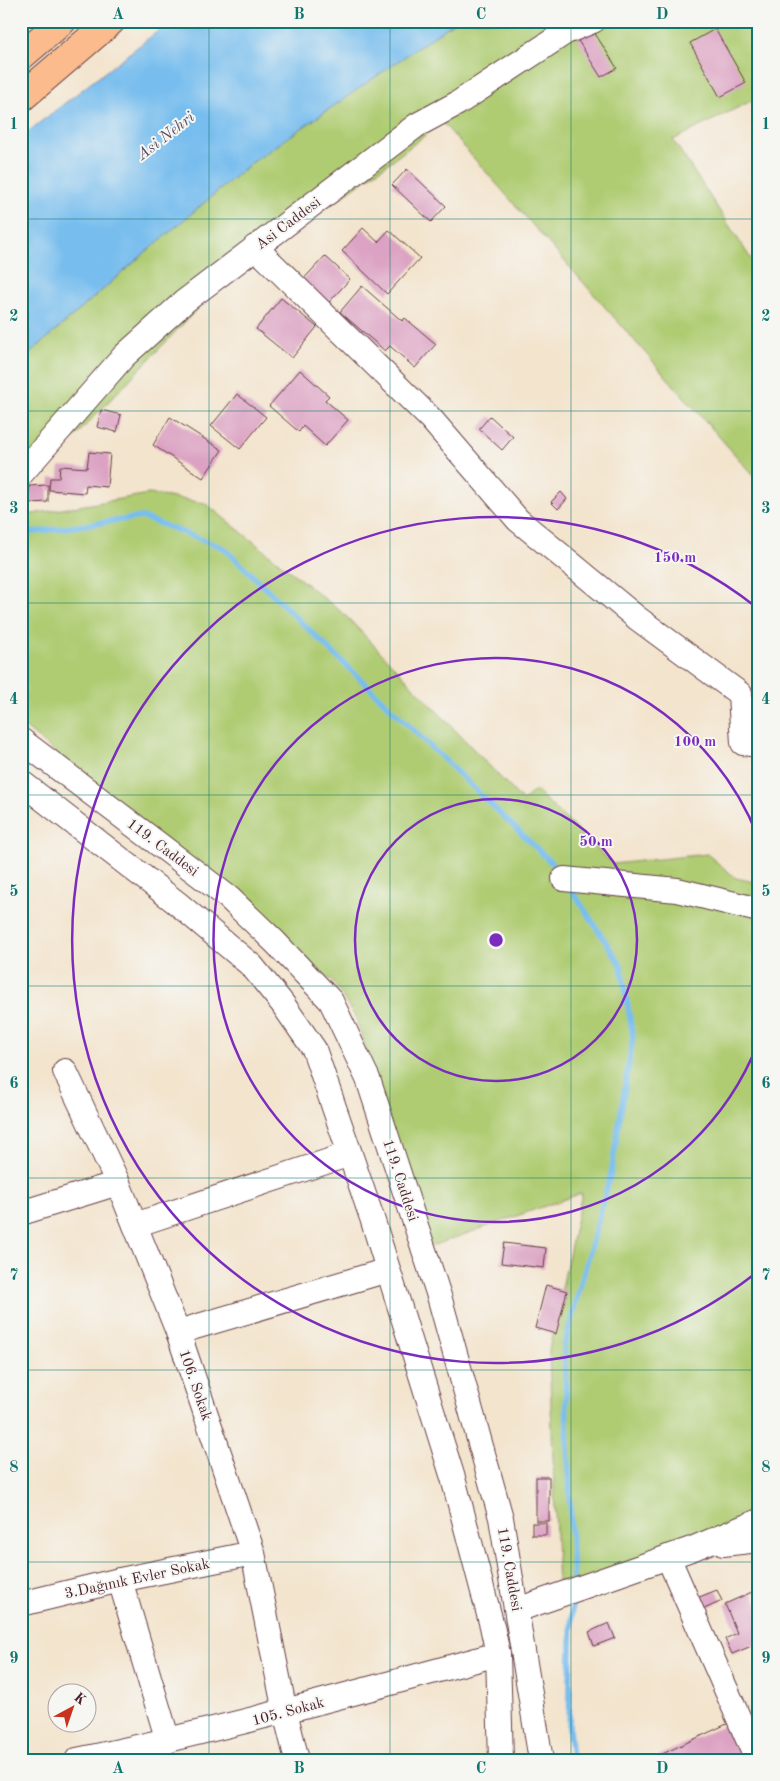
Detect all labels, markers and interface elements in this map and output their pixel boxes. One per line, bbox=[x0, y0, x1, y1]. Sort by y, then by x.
text: A bbox=[112, 7, 124, 23]
text: B bbox=[293, 7, 305, 23]
text: C bbox=[476, 7, 486, 23]
text: D bbox=[656, 7, 668, 23]
water label: Asi Nehri bbox=[134, 109, 198, 164]
text: 1 bbox=[9, 117, 19, 133]
text: 1 bbox=[761, 117, 771, 133]
street label: Asi Caddesi bbox=[254, 195, 324, 253]
text: 2 bbox=[9, 309, 19, 325]
text: 2 bbox=[761, 309, 771, 325]
text: 3 bbox=[9, 501, 19, 517]
text: 3 bbox=[761, 501, 771, 517]
text: 150 m bbox=[654, 551, 696, 566]
text: 4 bbox=[9, 692, 19, 708]
text: 4 bbox=[761, 692, 771, 708]
text: 100 m bbox=[674, 735, 716, 750]
street label: 119. Caddesi bbox=[124, 817, 201, 880]
text: 50 m bbox=[579, 835, 613, 850]
text: 5 bbox=[9, 884, 19, 900]
text: 5 bbox=[761, 884, 771, 900]
centre of rings bbox=[487, 931, 505, 949]
text: 6 bbox=[9, 1076, 19, 1092]
text: 6 bbox=[761, 1076, 771, 1092]
street label: 119. Caddesi bbox=[379, 1138, 420, 1223]
text: 7 bbox=[9, 1268, 19, 1284]
text: 7 bbox=[761, 1268, 771, 1284]
street label: 106. Sokak bbox=[175, 1348, 214, 1423]
text: 8 bbox=[9, 1460, 19, 1476]
text: 8 bbox=[761, 1460, 771, 1476]
street label: 119. Caddesi bbox=[494, 1526, 523, 1612]
street label: 3.Dağınık Evler Sokak bbox=[64, 1557, 211, 1602]
text: 9 bbox=[9, 1651, 19, 1667]
text: 9 bbox=[761, 1651, 771, 1667]
north arrow bbox=[48, 1684, 98, 1734]
text: K bbox=[71, 1690, 89, 1708]
street label: 105. Sokak bbox=[251, 1696, 326, 1729]
text: A bbox=[112, 1761, 124, 1777]
text: B bbox=[293, 1761, 305, 1777]
text: C bbox=[476, 1761, 486, 1777]
text: D bbox=[656, 1761, 668, 1777]

